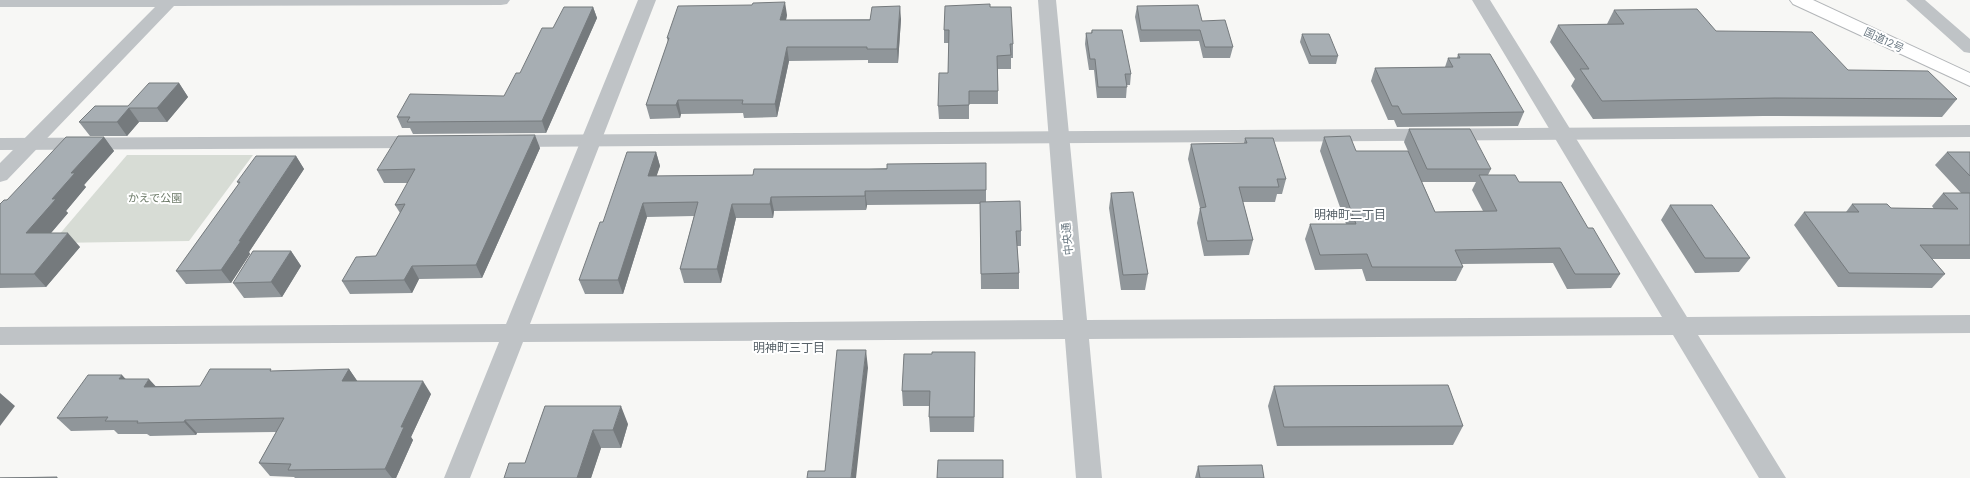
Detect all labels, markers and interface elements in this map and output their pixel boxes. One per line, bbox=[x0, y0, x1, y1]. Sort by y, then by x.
street label: 国道12号 bbox=[1862, 25, 1906, 55]
park label: かえで公園 bbox=[128, 191, 182, 205]
district label: 明神町二丁目 bbox=[1314, 207, 1386, 223]
street label: 中央通 bbox=[1059, 222, 1075, 256]
district label: 明神町三丁目 bbox=[753, 340, 825, 356]

